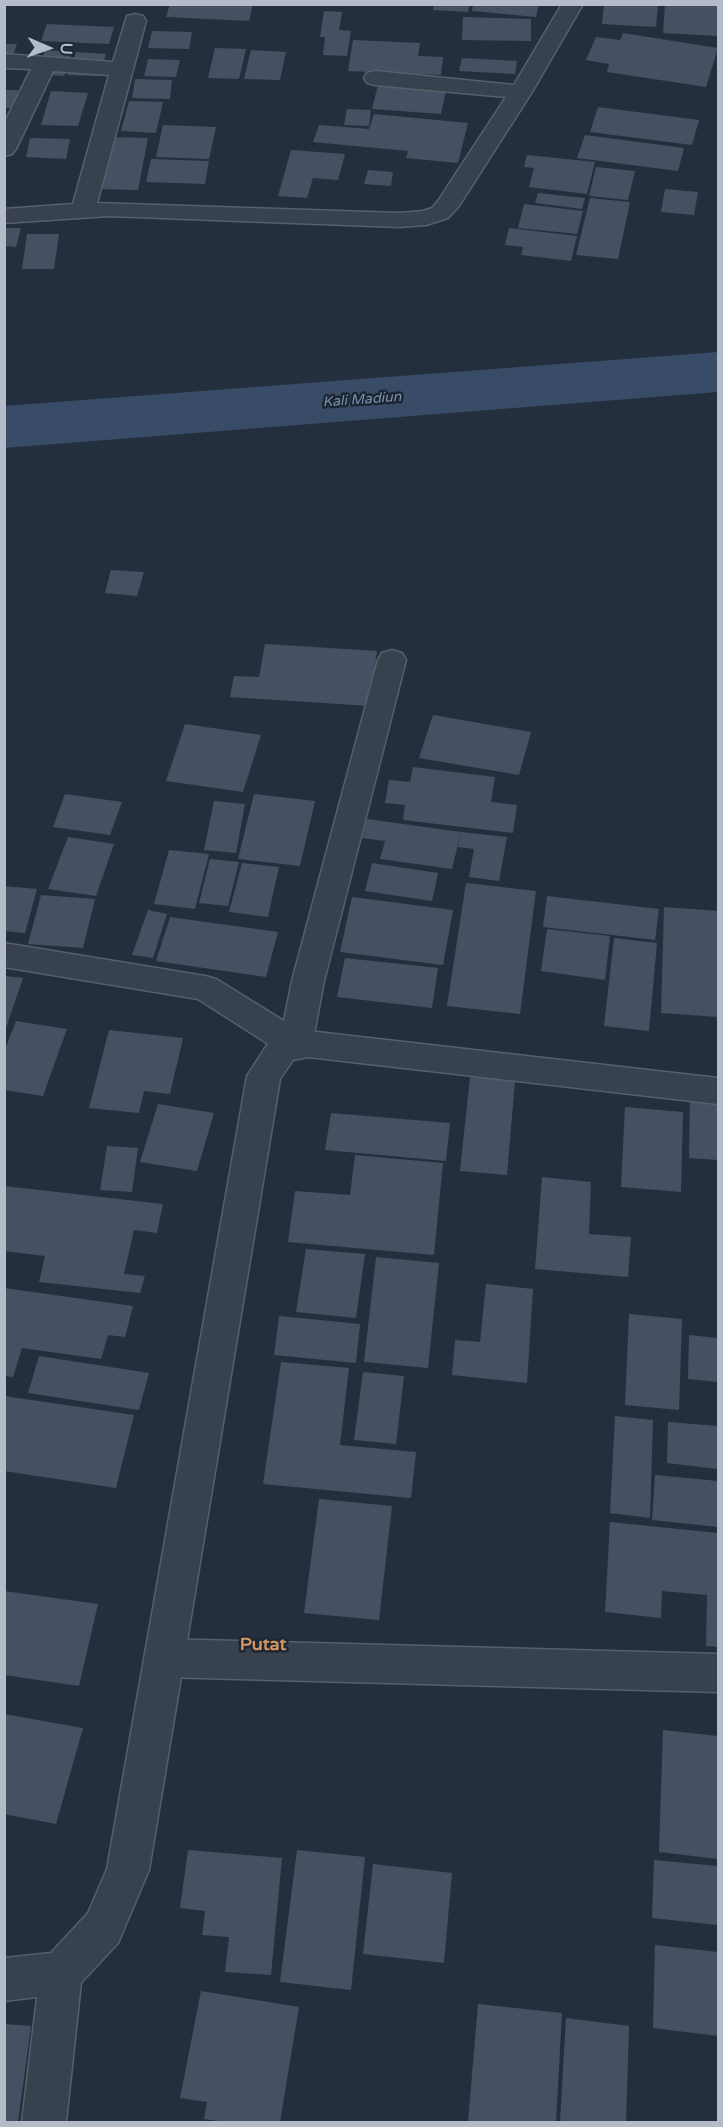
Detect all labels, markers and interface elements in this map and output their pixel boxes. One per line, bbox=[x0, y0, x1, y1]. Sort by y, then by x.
north arrow bbox=[18, 18, 78, 78]
text: U bbox=[56, 42, 76, 55]
water label: Kali Madiun bbox=[322, 389, 402, 411]
district label: Putat bbox=[240, 1634, 286, 1656]

